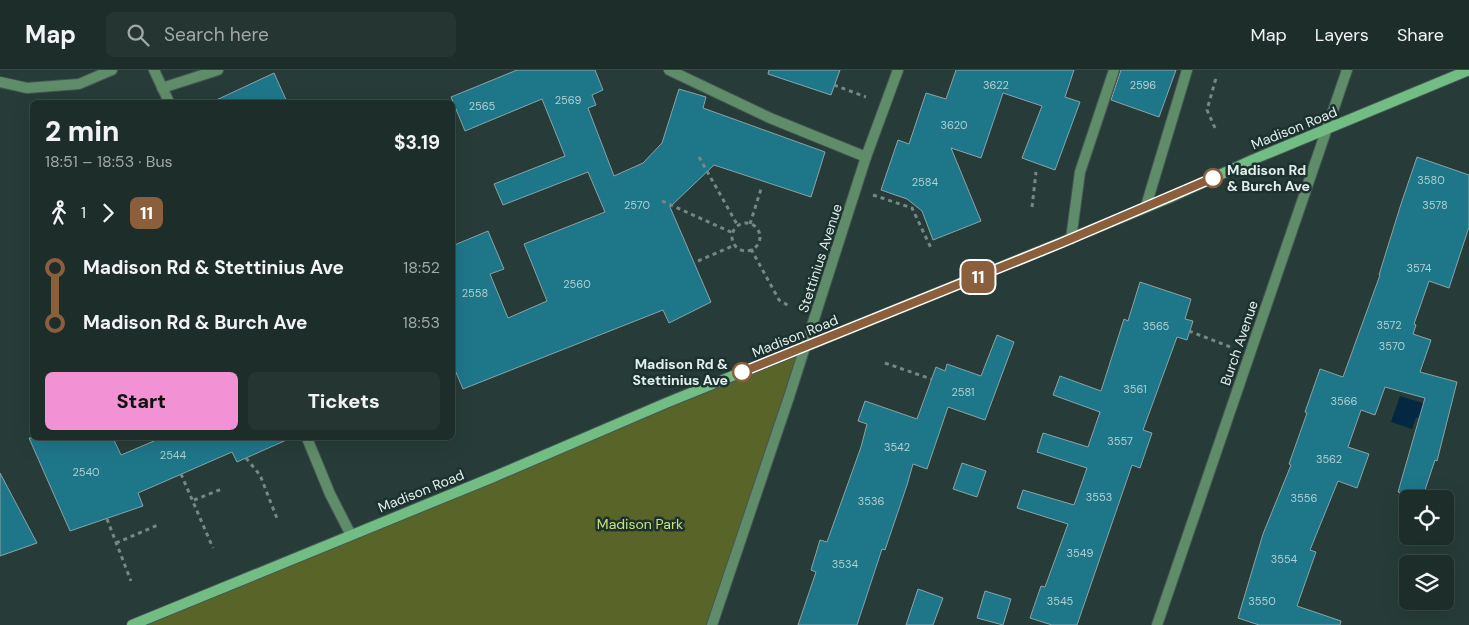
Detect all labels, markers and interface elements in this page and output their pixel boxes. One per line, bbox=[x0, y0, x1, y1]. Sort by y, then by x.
search box bbox=[106, 12, 456, 57]
text: Map bbox=[25, 19, 76, 50]
icon: search bbox=[124, 21, 152, 49]
text: Search here bbox=[164, 22, 269, 47]
text: Map bbox=[1251, 23, 1287, 47]
text: Layers bbox=[1315, 23, 1369, 47]
text: Share bbox=[1397, 23, 1444, 47]
house number: 3622 bbox=[983, 78, 1009, 92]
house number: 2596 bbox=[1130, 78, 1156, 92]
house number: 2569 bbox=[555, 93, 581, 107]
house number: 2565 bbox=[469, 99, 496, 113]
street label: Madison Road bbox=[1248, 103, 1340, 153]
text: 2 min bbox=[45, 113, 119, 150]
house number: 3620 bbox=[941, 118, 967, 132]
text: $3.19 bbox=[394, 130, 440, 155]
text: 18:51 – 18:53 · Bus bbox=[45, 151, 173, 172]
place label: Madison Rd & Burch Ave bbox=[1227, 161, 1310, 195]
marker: Madison Rd & Burch Ave bbox=[1203, 168, 1223, 188]
house number: 3580 bbox=[1417, 173, 1445, 187]
house number: 2584 bbox=[912, 175, 939, 189]
house number: 2570 bbox=[624, 198, 650, 212]
house number: 3578 bbox=[1422, 198, 1448, 212]
icon: walk bbox=[45, 199, 73, 227]
icon: forward bbox=[94, 199, 122, 227]
text: 11 bbox=[140, 201, 153, 225]
street label: Stettinius Avenue bbox=[794, 201, 846, 315]
text: 1 bbox=[81, 202, 86, 223]
text: Madison Rd & Stettinius Ave bbox=[83, 255, 344, 280]
text: 18:52 bbox=[403, 257, 440, 278]
line badge: 11 bbox=[956, 261, 1000, 293]
house number: 3574 bbox=[1407, 261, 1432, 275]
text: 11 bbox=[971, 265, 985, 289]
house number: 2560 bbox=[563, 277, 591, 291]
house number: 2558 bbox=[462, 286, 488, 300]
street label: Burch Avenue bbox=[1216, 298, 1262, 388]
text: Madison Rd & Burch Ave bbox=[83, 310, 307, 335]
street label: Madison Road bbox=[749, 311, 841, 361]
text: 18:53 bbox=[403, 312, 440, 333]
house number: 3572 bbox=[1377, 318, 1401, 332]
house number: 3565 bbox=[1143, 319, 1170, 333]
house number: 3570 bbox=[1379, 339, 1405, 353]
place label: Madison Rd & Stettinius Ave bbox=[632, 355, 728, 389]
marker: Madison Rd & Stettinius Ave bbox=[732, 362, 752, 382]
button: Start bbox=[45, 372, 238, 430]
button: Tickets bbox=[248, 372, 440, 430]
house number: 3561 bbox=[1123, 382, 1147, 396]
house number: 2581 bbox=[952, 385, 974, 399]
house number: 3566 bbox=[1330, 394, 1358, 408]
house number: 3557 bbox=[1107, 434, 1133, 448]
house number: 3542 bbox=[884, 440, 910, 454]
house number: 2544 bbox=[160, 448, 187, 462]
house number: 3562 bbox=[1316, 452, 1342, 466]
house number: 2540 bbox=[72, 465, 100, 479]
street label: Madison Road bbox=[375, 466, 467, 516]
house number: 3553 bbox=[1086, 490, 1112, 504]
map controls bbox=[1399, 490, 1454, 610]
button: locate bbox=[1399, 490, 1454, 545]
house number: 3556 bbox=[1291, 491, 1317, 505]
house number: 3536 bbox=[858, 494, 884, 508]
park label: Madison Park bbox=[597, 515, 683, 533]
house number: 3549 bbox=[1067, 546, 1093, 560]
house number: 3554 bbox=[1271, 552, 1298, 566]
button: layers bbox=[1399, 555, 1454, 610]
house number: 3534 bbox=[832, 557, 859, 571]
house number: 3545 bbox=[1047, 594, 1074, 608]
house number: 3550 bbox=[1248, 594, 1276, 608]

